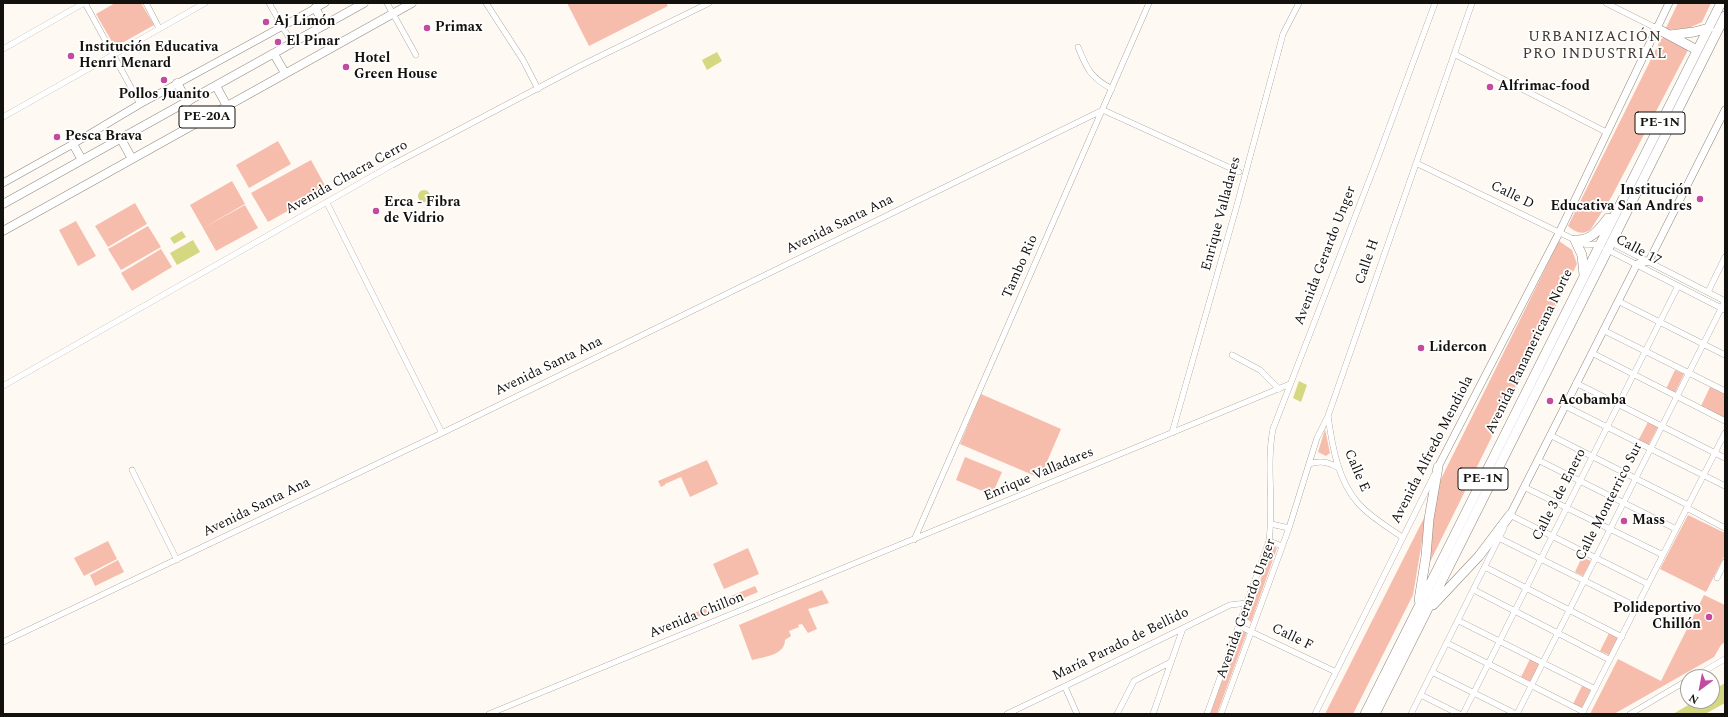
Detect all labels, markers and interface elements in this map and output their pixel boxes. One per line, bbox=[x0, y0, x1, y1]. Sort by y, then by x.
place label: Aj Limón bbox=[274, 14, 335, 30]
marker: Aj Limón bbox=[261, 17, 271, 27]
place label: Primax bbox=[435, 20, 483, 36]
marker: Primax bbox=[422, 23, 432, 33]
district label: URBANIZACIÓN PRO INDUSTRIAL bbox=[1522, 29, 1668, 64]
place label: El Pinar bbox=[286, 34, 340, 50]
marker: El Pinar bbox=[273, 37, 283, 47]
place label: Institución Educativa Henri Menard bbox=[79, 40, 218, 72]
marker: Institución Educativa Henri Menard bbox=[66, 51, 76, 61]
place label: Hotel Green House bbox=[354, 51, 437, 84]
marker: Hotel Green House bbox=[341, 62, 351, 72]
marker: Pollos Juanito bbox=[159, 75, 169, 85]
place label: Alfrimac-food bbox=[1498, 79, 1590, 95]
marker: Alfrimac-food bbox=[1485, 82, 1495, 92]
place label: Pollos Juanito bbox=[118, 87, 210, 103]
road number: PE-20A bbox=[179, 106, 235, 128]
road number: PE-1N bbox=[1635, 112, 1685, 134]
place label: Pesca Brava bbox=[65, 129, 142, 145]
marker: Pesca Brava bbox=[52, 132, 62, 142]
street label: Avenida Chacra Cerro bbox=[283, 137, 411, 219]
street label: Enrique Valladares bbox=[1199, 155, 1245, 273]
street label: Calle D bbox=[1488, 178, 1536, 214]
place label: Institución Educativa San Andres bbox=[1550, 183, 1692, 216]
street label: Avenida Gerardo Unger bbox=[1292, 184, 1360, 328]
street label: Avenida Santa Ana bbox=[784, 192, 896, 258]
marker: Institución Educativa San Andres bbox=[1695, 194, 1705, 204]
place label: Erca - Fibra de Vidrio bbox=[384, 195, 460, 228]
marker: Erca - Fibra de Vidrio bbox=[371, 206, 381, 216]
street label: Calle 17 bbox=[1612, 232, 1664, 270]
street label: Tambo Rio bbox=[1000, 233, 1042, 301]
street label: Calle H bbox=[1352, 237, 1384, 287]
street label: Avenida Panamericana Norte bbox=[1483, 267, 1577, 437]
street label: Avenida Santa Ana bbox=[493, 334, 605, 400]
place label: Lidercon bbox=[1429, 340, 1487, 356]
marker: Lidercon bbox=[1416, 343, 1426, 353]
street label: Avenida Alfredo Mendiola bbox=[1388, 373, 1478, 527]
place label: Acobamba bbox=[1558, 393, 1626, 409]
marker: Acobamba bbox=[1545, 396, 1555, 406]
street label: Calle Monterrico Sur bbox=[1573, 440, 1647, 564]
street label: Enrique Valladares bbox=[982, 444, 1096, 506]
street label: Calle 3 de Enero bbox=[1530, 446, 1590, 544]
street label: Calle E bbox=[1340, 447, 1372, 495]
road number: PE-1N bbox=[1458, 468, 1508, 490]
street label: Avenida Santa Ana bbox=[201, 475, 313, 541]
place label: Mass bbox=[1632, 513, 1665, 529]
marker: Mass bbox=[1619, 516, 1629, 526]
street label: Avenida Gerardo Unger bbox=[1214, 537, 1280, 681]
street label: Avenida Chillon bbox=[647, 589, 747, 643]
place label: Polideportivo Chillón bbox=[1613, 601, 1701, 634]
street label: María Parado de Bellido bbox=[1050, 605, 1192, 685]
marker: Polideportivo Chillón bbox=[1704, 612, 1714, 622]
street label: Calle F bbox=[1269, 621, 1315, 655]
north arrow bbox=[1680, 669, 1720, 709]
text: N bbox=[1686, 689, 1702, 708]

